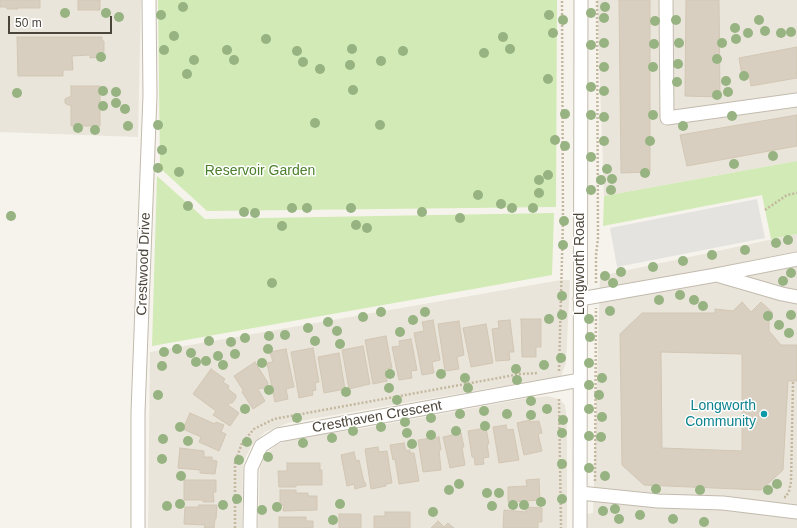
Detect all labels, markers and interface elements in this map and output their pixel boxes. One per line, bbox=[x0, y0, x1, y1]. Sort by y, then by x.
scale bar bbox=[10, 8, 114, 34]
text: 50 m bbox=[15, 16, 42, 30]
park label: Reservoir Garden bbox=[205, 163, 315, 179]
street label: Crestwood Drive bbox=[134, 212, 154, 316]
street label: Longworth Road bbox=[572, 213, 588, 315]
street label: Cresthaven Crescent bbox=[311, 397, 443, 437]
place label: Longworth Community bbox=[685, 398, 756, 430]
marker: Longworth Community bbox=[759, 409, 769, 419]

